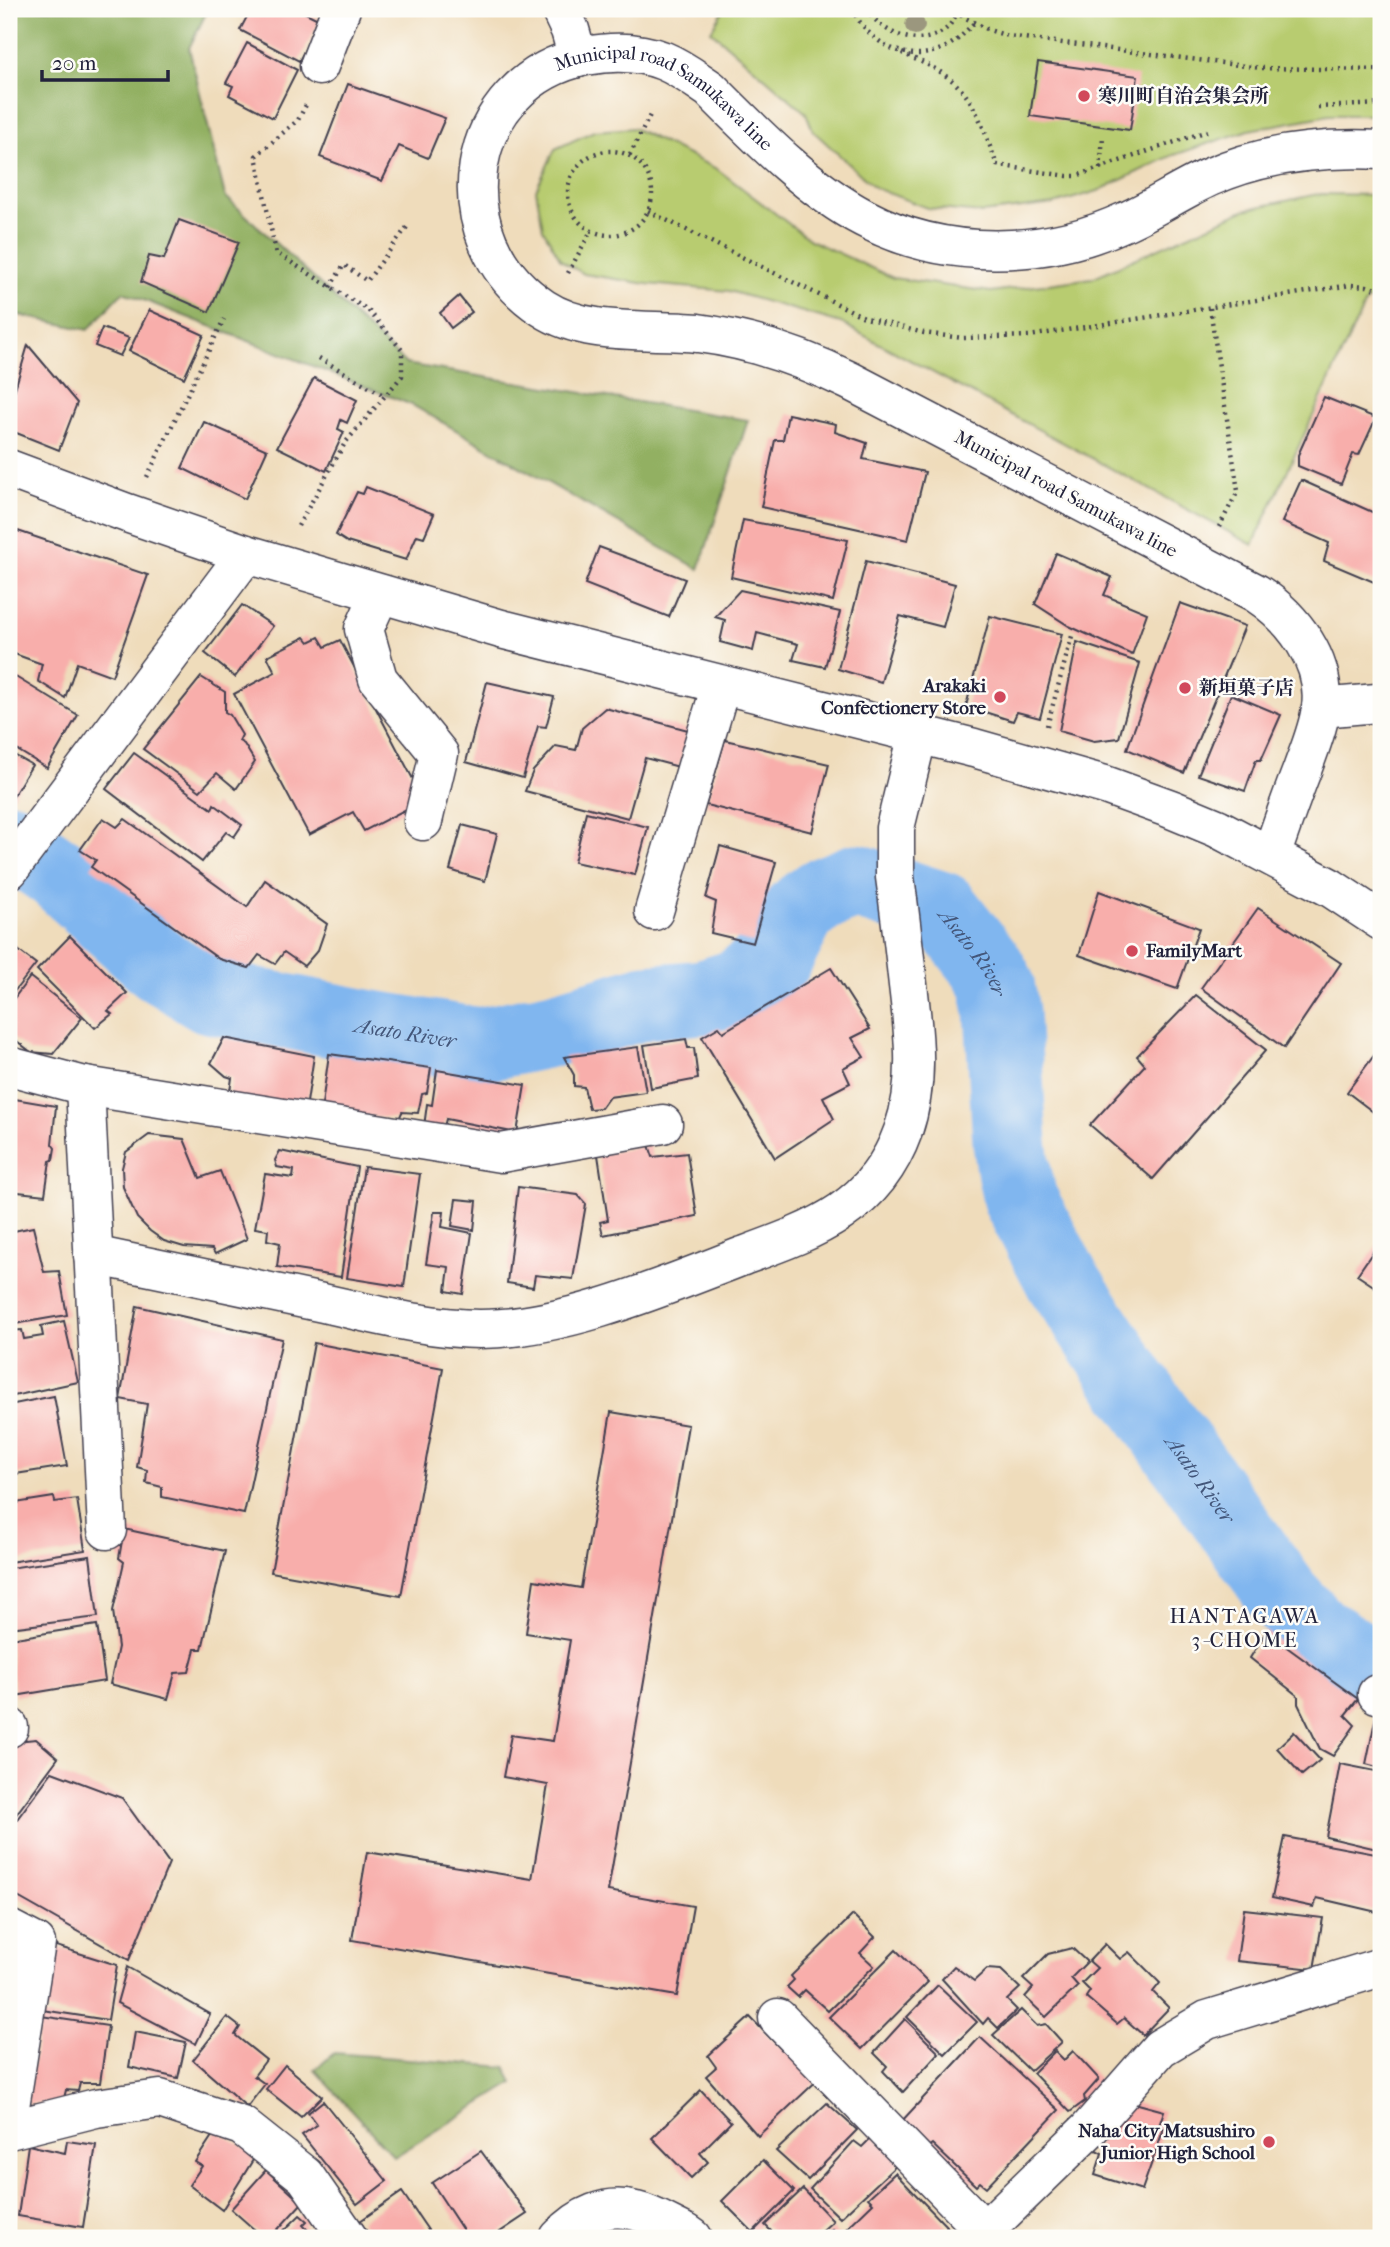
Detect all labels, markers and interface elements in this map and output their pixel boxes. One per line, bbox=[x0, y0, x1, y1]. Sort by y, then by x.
scale bar bbox=[42, 38, 168, 82]
street label: Municipal road Samukawa line bbox=[551, 42, 777, 155]
text: 20 m bbox=[52, 51, 97, 75]
place label: 寒川町自治会集会所 bbox=[1098, 85, 1269, 107]
marker: 寒川町自治会集会所 bbox=[1076, 88, 1092, 104]
street label: Municipal road Samukawa line bbox=[951, 426, 1181, 562]
place label: Arakaki Confectionery Store bbox=[821, 675, 987, 719]
place label: 新垣菓子店 bbox=[1199, 677, 1294, 699]
marker: 新垣菓子店 bbox=[1177, 680, 1193, 696]
marker: Arakaki Confectionery Store bbox=[992, 689, 1008, 705]
water label: Asato River bbox=[932, 901, 1011, 999]
place label: FamilyMart bbox=[1145, 940, 1242, 962]
marker: FamilyMart bbox=[1124, 943, 1140, 959]
water label: Asato River bbox=[350, 1012, 459, 1053]
water label: Asato River bbox=[1159, 1428, 1241, 1529]
district label: HANTAGAWA 3-CHOME bbox=[1170, 1604, 1320, 1652]
place label: Naha City Matsushiro Junior High School bbox=[1078, 2120, 1256, 2164]
marker: Naha City Matsushiro Junior High School bbox=[1261, 2134, 1277, 2150]

